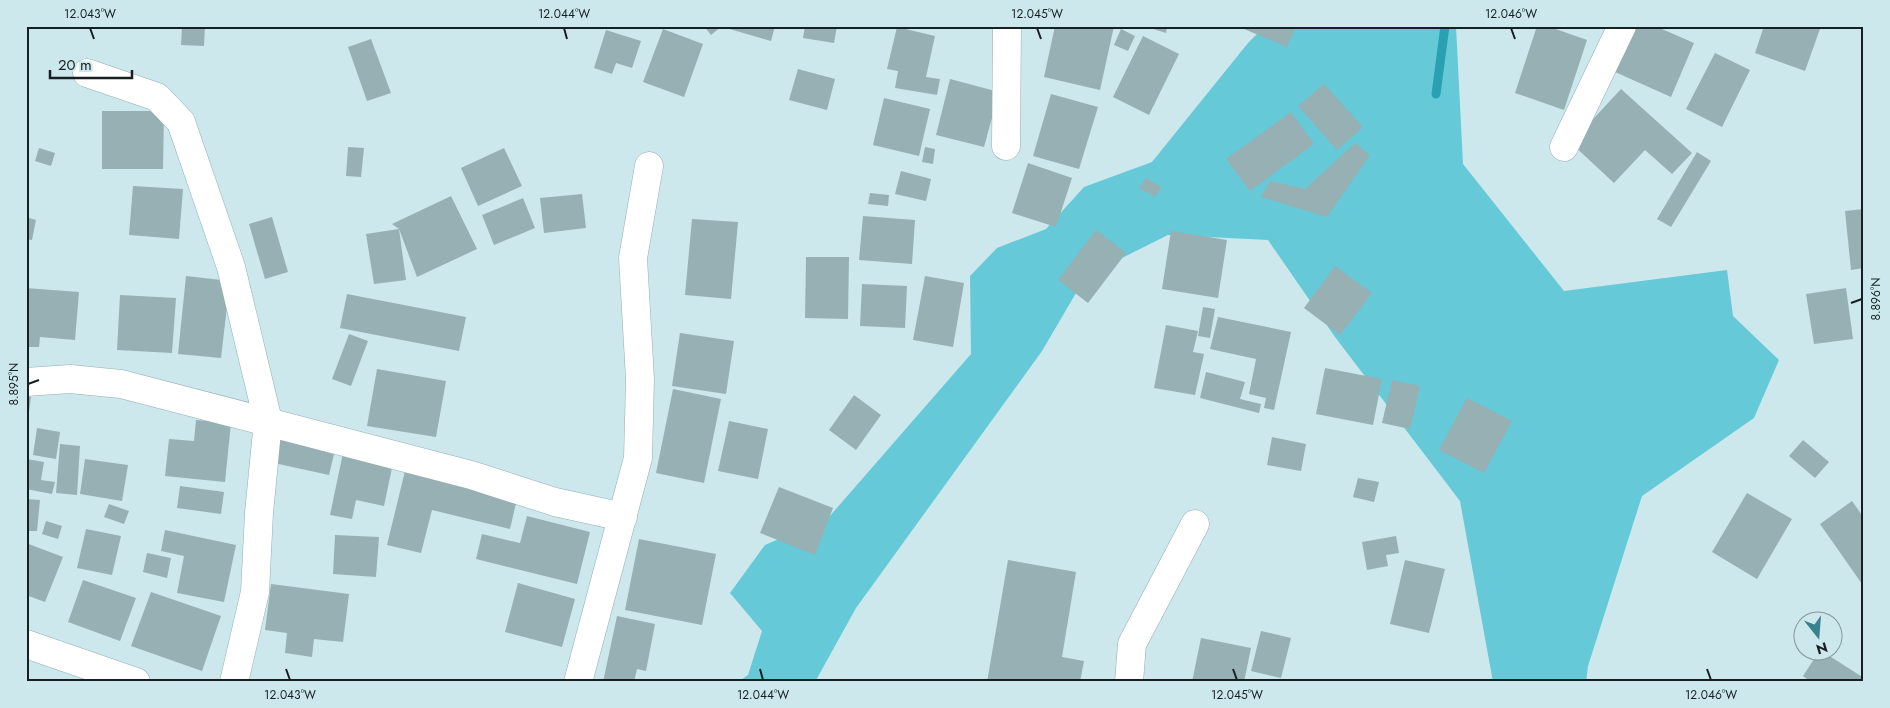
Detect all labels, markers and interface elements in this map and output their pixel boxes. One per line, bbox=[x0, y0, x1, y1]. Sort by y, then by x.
text: 12.043°W bbox=[64, 5, 116, 23]
text: 12.044°W bbox=[538, 5, 590, 23]
text: 12.045°W bbox=[1011, 5, 1063, 23]
text: 12.046°W bbox=[1485, 5, 1537, 23]
scale bar bbox=[50, 48, 132, 80]
text: 20 m bbox=[58, 54, 92, 76]
text: 8.896°N bbox=[1867, 278, 1885, 320]
text: 8.895°N bbox=[5, 363, 23, 405]
north arrow bbox=[1792, 610, 1842, 660]
text: N bbox=[1814, 637, 1830, 660]
text: 12.043°W bbox=[264, 686, 316, 704]
text: 12.044°W bbox=[737, 686, 789, 704]
text: 12.045°W bbox=[1211, 686, 1263, 704]
text: 12.046°W bbox=[1685, 686, 1737, 704]

